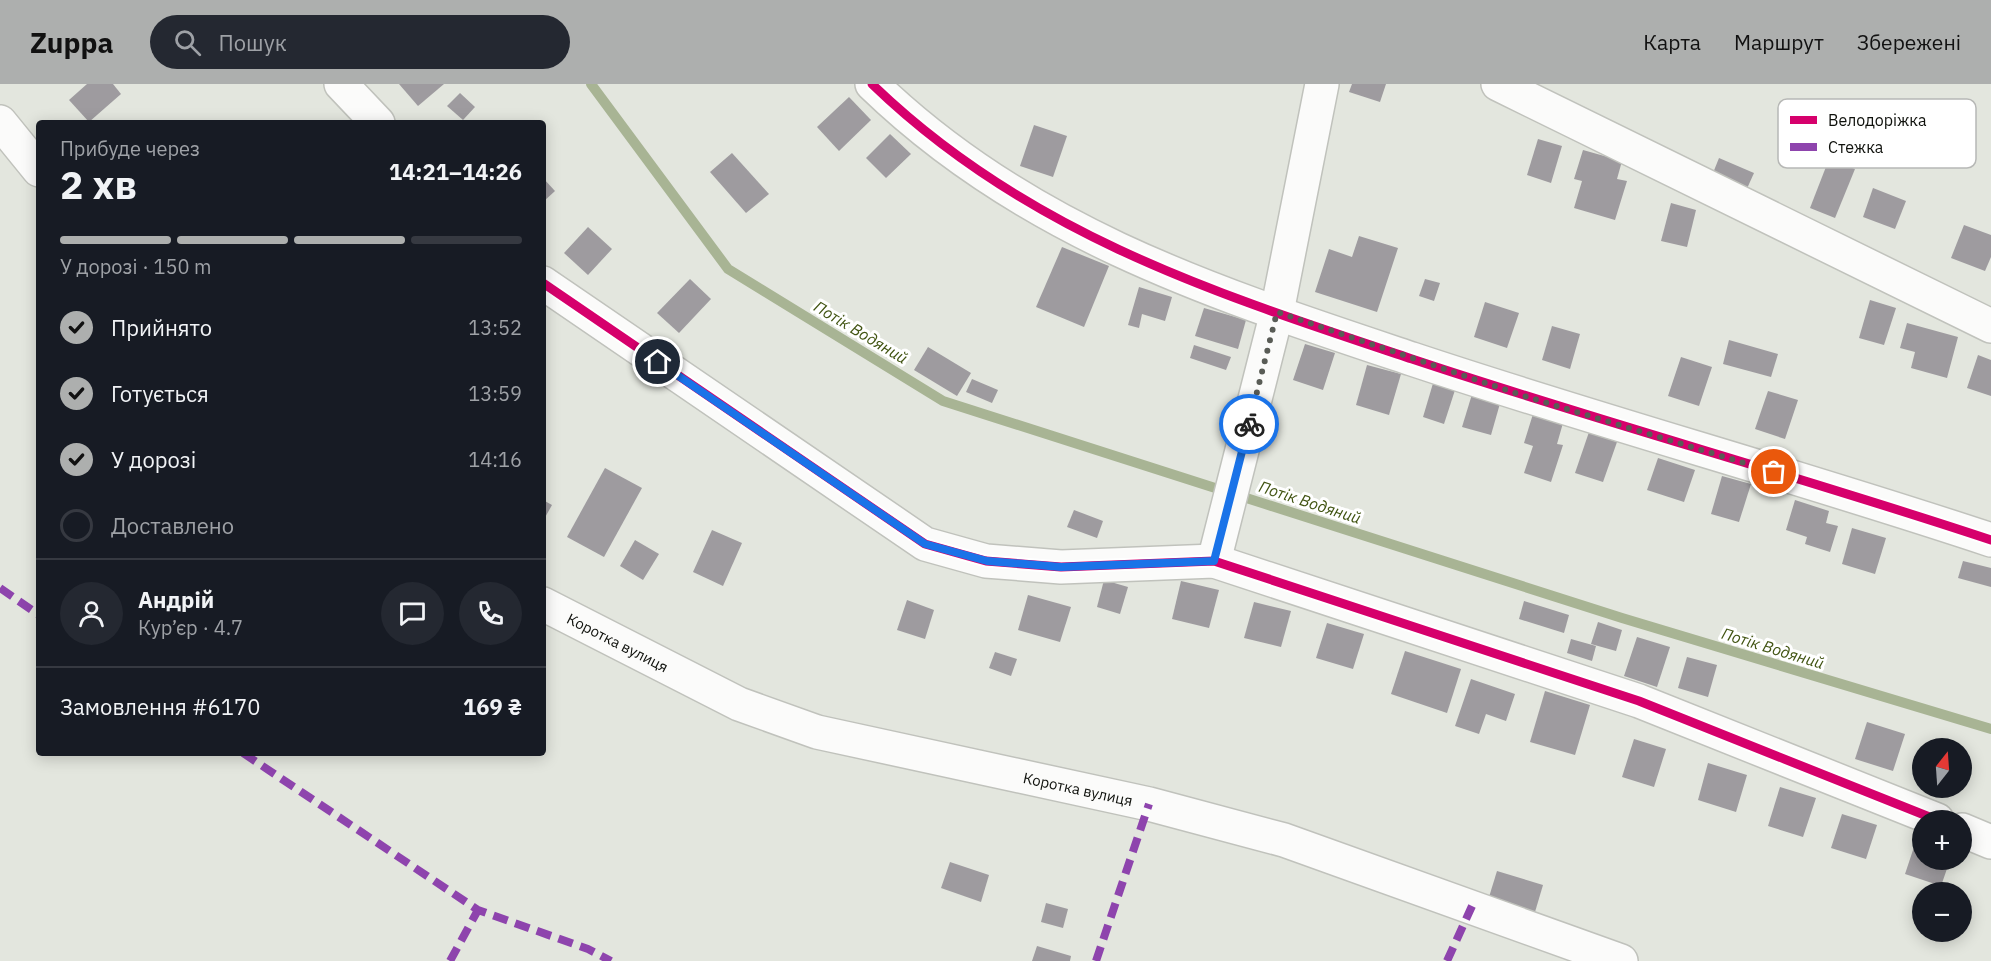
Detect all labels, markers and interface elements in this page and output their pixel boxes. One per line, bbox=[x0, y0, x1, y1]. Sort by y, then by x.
search box bbox=[150, 15, 570, 69]
text: Zuppa bbox=[30, 24, 114, 61]
icon: search bbox=[171, 26, 204, 59]
text: Пошук bbox=[219, 28, 287, 57]
text: Карта bbox=[1643, 28, 1701, 56]
text: Маршрут bbox=[1734, 28, 1824, 56]
text: Збережені bbox=[1857, 28, 1961, 56]
legend bbox=[1778, 99, 1976, 168]
text: Велодоріжка bbox=[1828, 110, 1927, 130]
text: Прибуде через bbox=[60, 135, 200, 162]
text: Стежка bbox=[1828, 137, 1884, 157]
text: 14:21–14:26 bbox=[389, 157, 522, 186]
text: 2 хв bbox=[60, 159, 137, 210]
text: У дорозі · 150 m bbox=[60, 253, 212, 280]
water label: Потік Водяний bbox=[810, 296, 912, 368]
icon: check bbox=[60, 311, 93, 344]
text: Прийнято bbox=[111, 313, 212, 342]
text: 13:52 bbox=[468, 314, 522, 341]
pin bbox=[632, 336, 683, 387]
icon: home bbox=[641, 345, 674, 378]
icon: check bbox=[60, 377, 93, 410]
text: Готується bbox=[111, 379, 209, 408]
text: 13:59 bbox=[468, 380, 522, 407]
courier bbox=[1219, 394, 1279, 454]
icon: bike bbox=[1233, 408, 1266, 441]
icon: check bbox=[60, 443, 93, 476]
text: У дорозі bbox=[111, 445, 196, 474]
text: 14:16 bbox=[468, 446, 522, 473]
pin bbox=[1748, 446, 1799, 497]
icon: bag bbox=[1757, 455, 1790, 488]
water label: Потік Водяний bbox=[1257, 476, 1363, 528]
text: Доставлено bbox=[111, 511, 234, 540]
button: person bbox=[60, 582, 123, 645]
button: chat bbox=[381, 582, 444, 645]
button: phone bbox=[459, 582, 522, 645]
text: Андрій bbox=[138, 585, 214, 614]
street label: Коротка вулиця bbox=[564, 608, 672, 676]
text: Кур’єр · 4.7 bbox=[138, 614, 243, 641]
water label: Потік Водяний bbox=[1719, 623, 1827, 673]
text: Замовлення #6170 bbox=[60, 692, 260, 721]
text: 169 ₴ bbox=[463, 692, 522, 721]
north arrow bbox=[1912, 738, 1972, 798]
map controls bbox=[1912, 738, 1972, 942]
street label: Коротка вулиця bbox=[1022, 768, 1135, 810]
button: + bbox=[1912, 810, 1972, 870]
button: − bbox=[1912, 882, 1972, 942]

